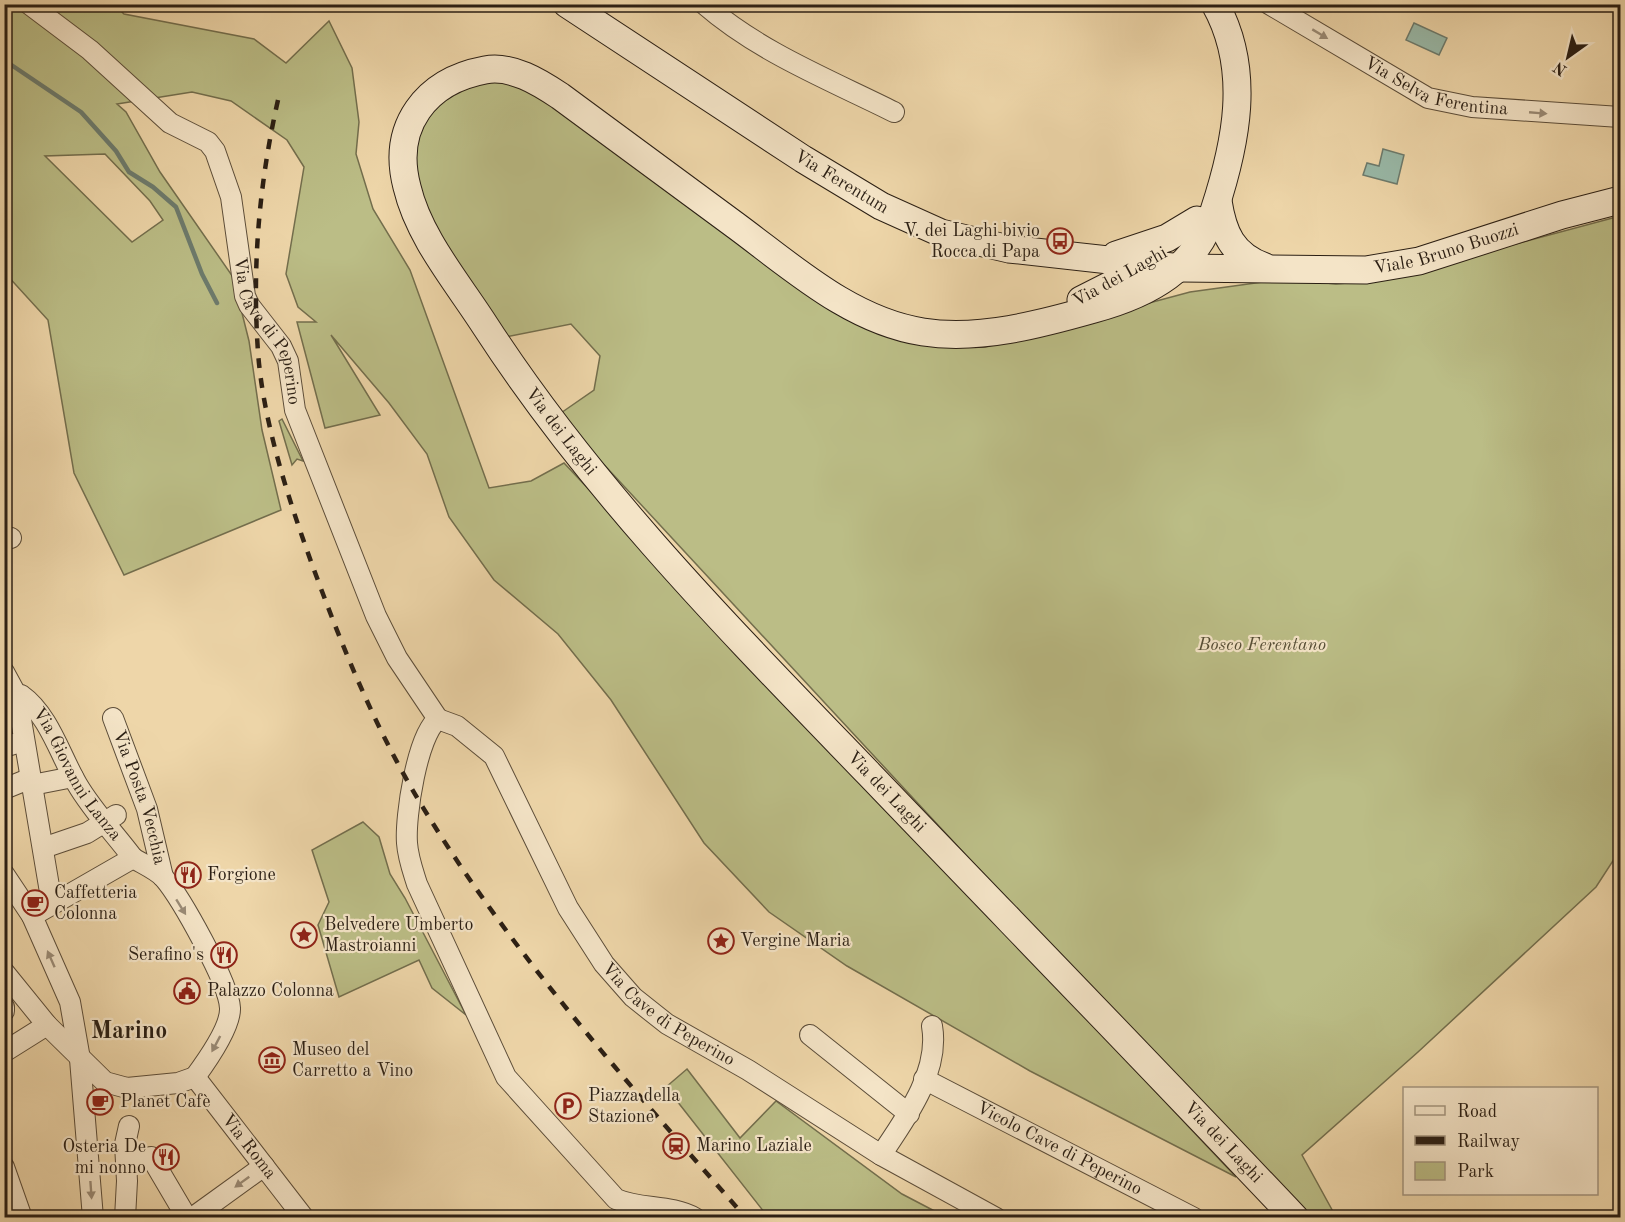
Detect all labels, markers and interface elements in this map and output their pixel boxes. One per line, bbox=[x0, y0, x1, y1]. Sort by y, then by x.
north arrow bbox=[1538, 27, 1598, 87]
one-way arrow bbox=[1312, 29, 1328, 40]
street label: Via Selva Ferentina bbox=[1361, 53, 1509, 118]
text: N bbox=[1551, 57, 1570, 78]
one-way arrow bbox=[1528, 108, 1547, 117]
street label: Via Ferentum bbox=[791, 147, 892, 217]
street label: Viale Bruno Buozzi bbox=[1372, 221, 1521, 278]
place label: V. dei Laghi bivio Rocca di Papa bbox=[903, 222, 1040, 261]
bus stop icon: V. dei Laghi bivio Rocca di Papa bbox=[1045, 226, 1075, 256]
street label: Via dei Laghi bbox=[1070, 244, 1170, 310]
street label: Via Cave di Peperino bbox=[231, 256, 303, 406]
street label: Via dei Laghi bbox=[522, 385, 600, 479]
park label: Bosco Ferentano bbox=[1197, 636, 1326, 654]
street label: Via Giovanni Lanza bbox=[29, 704, 125, 844]
street label: Via Posta Vecchia bbox=[109, 728, 169, 867]
street label: Via dei Laghi bbox=[843, 748, 929, 836]
restaurant icon: Forgione bbox=[173, 860, 203, 890]
place label: Forgione bbox=[207, 866, 276, 884]
place label: Caffetteria Colonna bbox=[54, 884, 137, 923]
cafe icon: Caffetteria Colonna bbox=[20, 888, 50, 918]
one-way arrow bbox=[176, 899, 187, 915]
place label: Belvedere Umberto Mastroianni bbox=[324, 916, 473, 955]
place icon: Belvedere Umberto Mastroianni bbox=[289, 920, 319, 950]
place icon: Vergine Maria bbox=[706, 926, 736, 956]
place label: Vergine Maria bbox=[740, 932, 851, 950]
restaurant icon: Serafino's bbox=[209, 940, 239, 970]
place label: Serafino's bbox=[128, 946, 204, 964]
one-way arrow bbox=[46, 950, 55, 968]
street label: Via Cave di Peperino bbox=[598, 959, 738, 1069]
public building icon: Palazzo Colonna bbox=[172, 976, 202, 1006]
place label: Palazzo Colonna bbox=[207, 982, 334, 1000]
district label: Marino bbox=[91, 1020, 167, 1044]
one-way arrow bbox=[211, 1036, 221, 1053]
place label: Museo del Carretto a Vino bbox=[292, 1041, 413, 1080]
museum icon: Museo del Carretto a Vino bbox=[257, 1045, 287, 1075]
cafe icon: Planet Cafè bbox=[85, 1087, 115, 1117]
place label: Piazza della Stazione bbox=[588, 1087, 680, 1126]
legend bbox=[1403, 1087, 1598, 1195]
parking icon: Piazza della Stazione bbox=[553, 1091, 583, 1121]
place label: Planet Cafè bbox=[120, 1093, 211, 1111]
street label: Via dei Laghi bbox=[1180, 1098, 1266, 1187]
street label: Vicolo Cave di Peperino bbox=[973, 1099, 1145, 1199]
text: Road bbox=[1457, 1103, 1497, 1121]
street label: Via Roma bbox=[218, 1111, 280, 1183]
station icon: Marino Laziale bbox=[661, 1131, 691, 1161]
text: Railway bbox=[1457, 1133, 1520, 1151]
place label: Marino Laziale bbox=[696, 1137, 812, 1155]
place label: Osteria De mi nonno bbox=[63, 1138, 146, 1177]
restaurant icon: Osteria De mi nonno bbox=[151, 1142, 181, 1172]
text: Park bbox=[1457, 1163, 1494, 1181]
one-way arrow bbox=[235, 1176, 251, 1188]
one-way arrow bbox=[86, 1181, 96, 1200]

